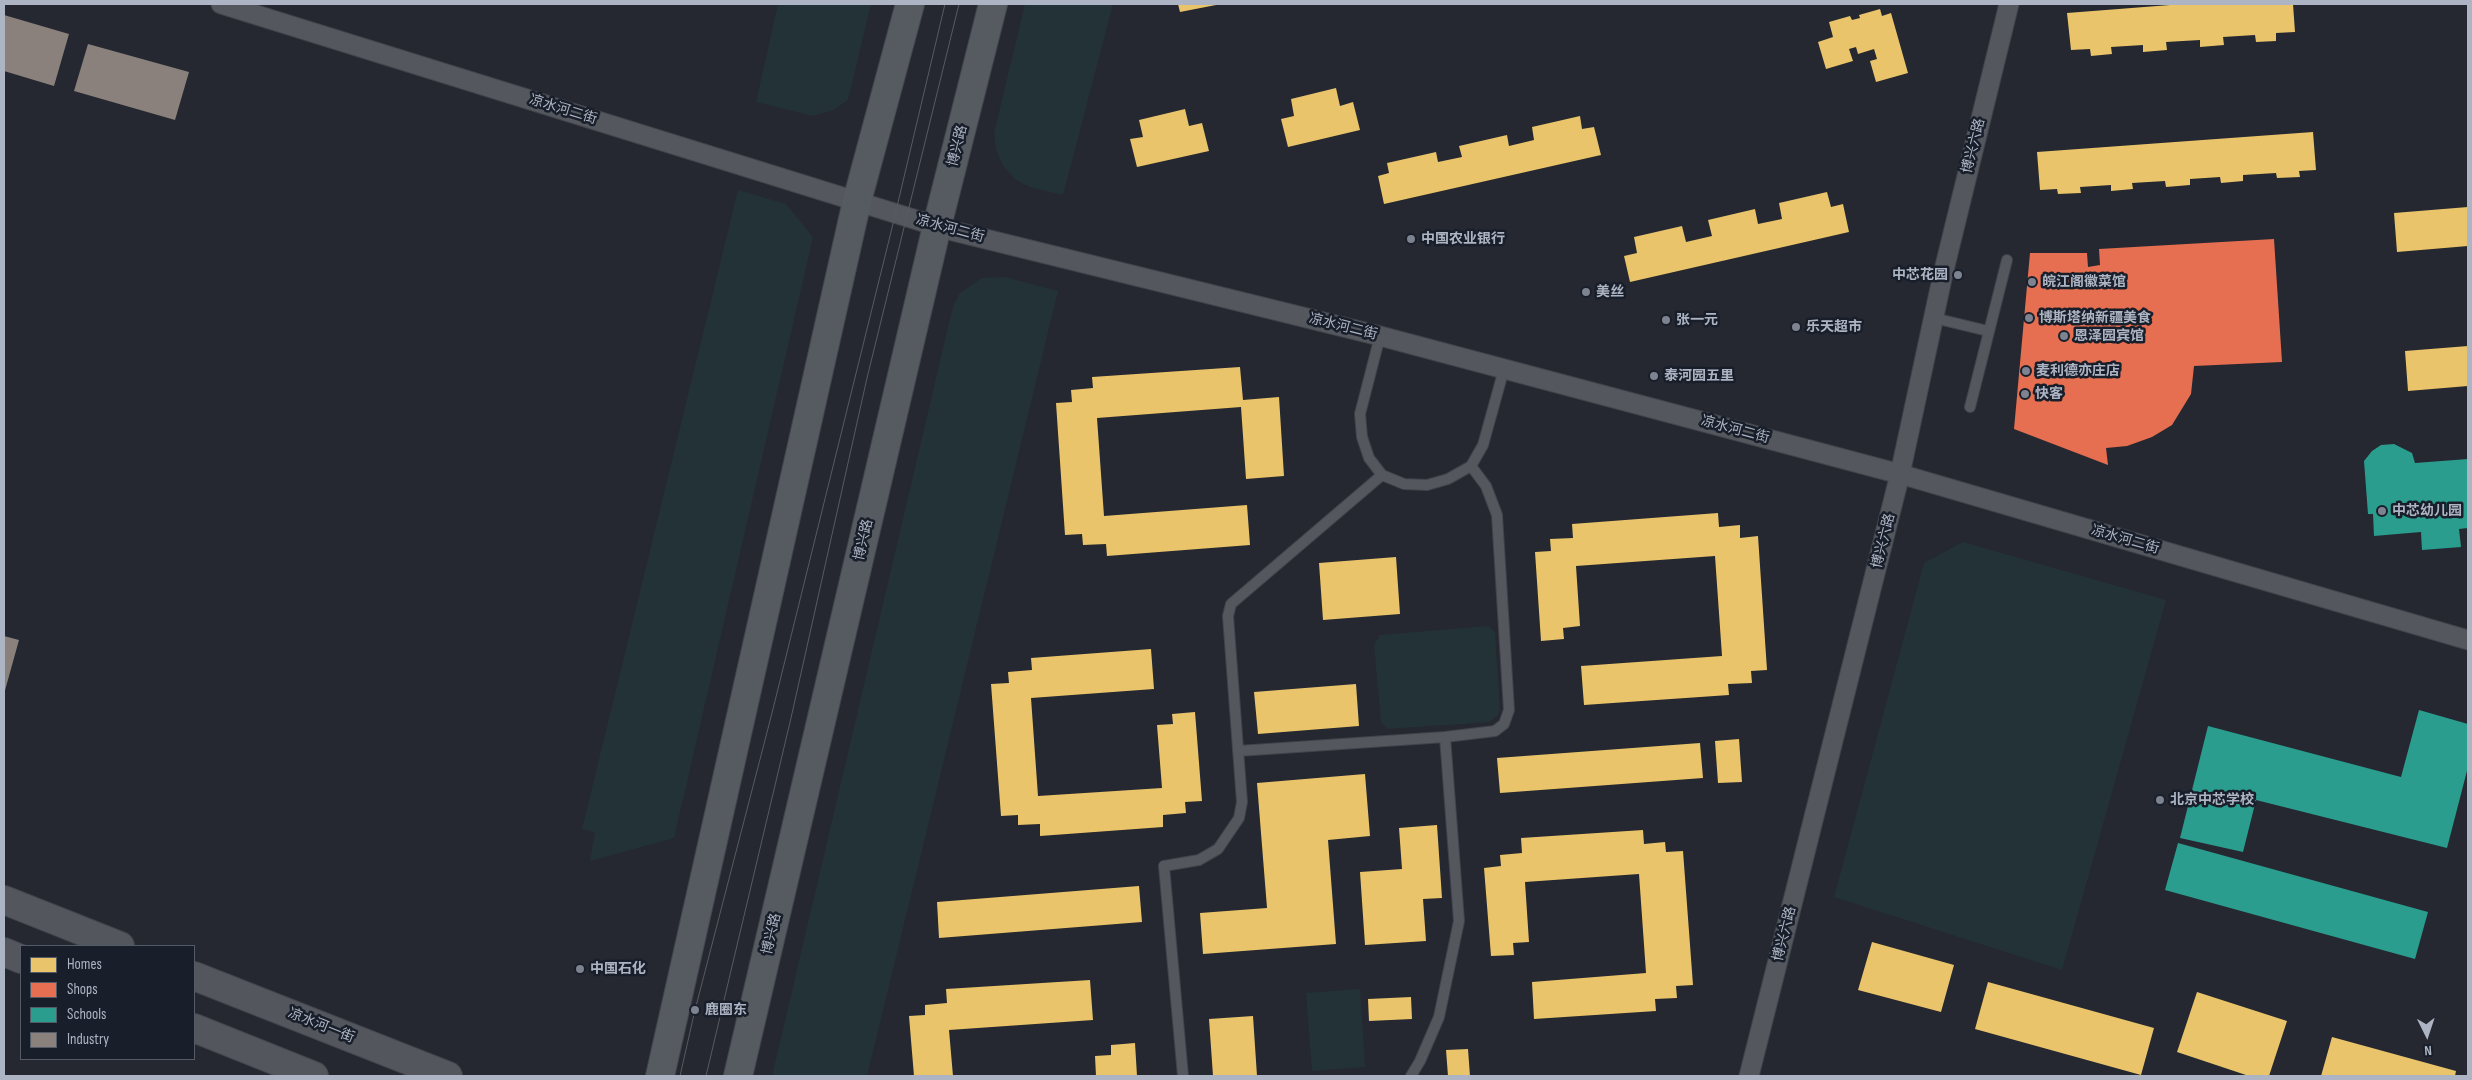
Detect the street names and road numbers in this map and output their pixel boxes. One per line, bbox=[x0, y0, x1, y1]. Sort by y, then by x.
street label: 凉水河二街 bbox=[527, 92, 599, 128]
street label: 博兴六路 bbox=[1959, 117, 1989, 175]
street label: 博兴路 bbox=[945, 124, 971, 168]
street label: 凉水河二街 bbox=[914, 212, 986, 246]
street label: 凉水河二街 bbox=[1307, 310, 1379, 344]
street label: 凉水河二街 bbox=[1699, 413, 1771, 447]
street label: 博兴六路 bbox=[1869, 512, 1899, 570]
street label: 博兴路 bbox=[851, 518, 877, 562]
street label: 凉水河二街 bbox=[2089, 522, 2161, 558]
street label: 博兴六路 bbox=[1770, 905, 1800, 963]
street label: 博兴路 bbox=[759, 912, 785, 956]
street label: 凉水河一街 bbox=[285, 1005, 357, 1047]

